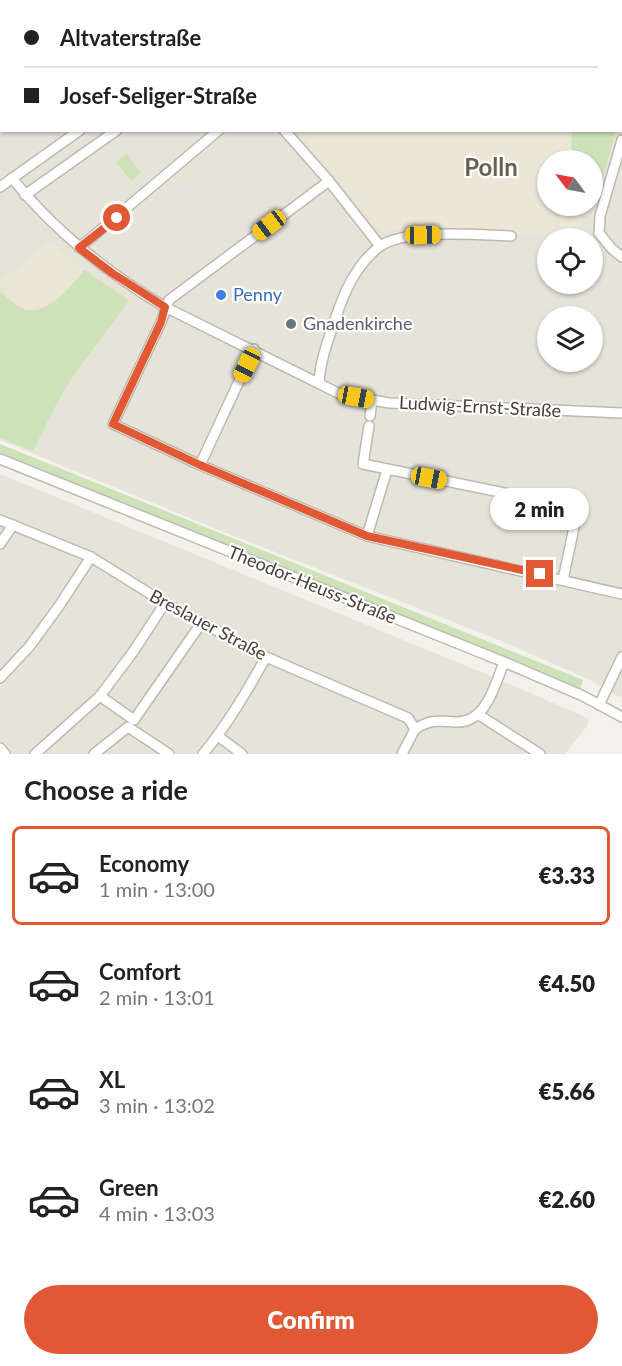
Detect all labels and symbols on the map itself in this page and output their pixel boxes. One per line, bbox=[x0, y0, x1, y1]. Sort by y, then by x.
north arrow bbox=[537, 150, 603, 216]
district label: Polln bbox=[464, 152, 518, 181]
route start bbox=[103, 204, 130, 231]
car bbox=[249, 207, 289, 243]
car bbox=[405, 226, 441, 244]
place label: Penny bbox=[233, 283, 283, 305]
marker: Penny bbox=[214, 288, 228, 302]
place label: Gnadenkirche bbox=[303, 312, 412, 334]
marker: Gnadenkirche bbox=[284, 317, 298, 331]
car bbox=[231, 345, 263, 385]
car bbox=[337, 385, 375, 409]
street label: Ludwig-Ernst-Straße bbox=[399, 391, 562, 421]
car bbox=[410, 466, 448, 490]
callout: 2 min bbox=[490, 487, 590, 529]
street label: Theodor-Heuss-Straße bbox=[225, 540, 400, 628]
route end bbox=[526, 560, 553, 587]
street label: Breslauer Straße bbox=[146, 584, 271, 664]

